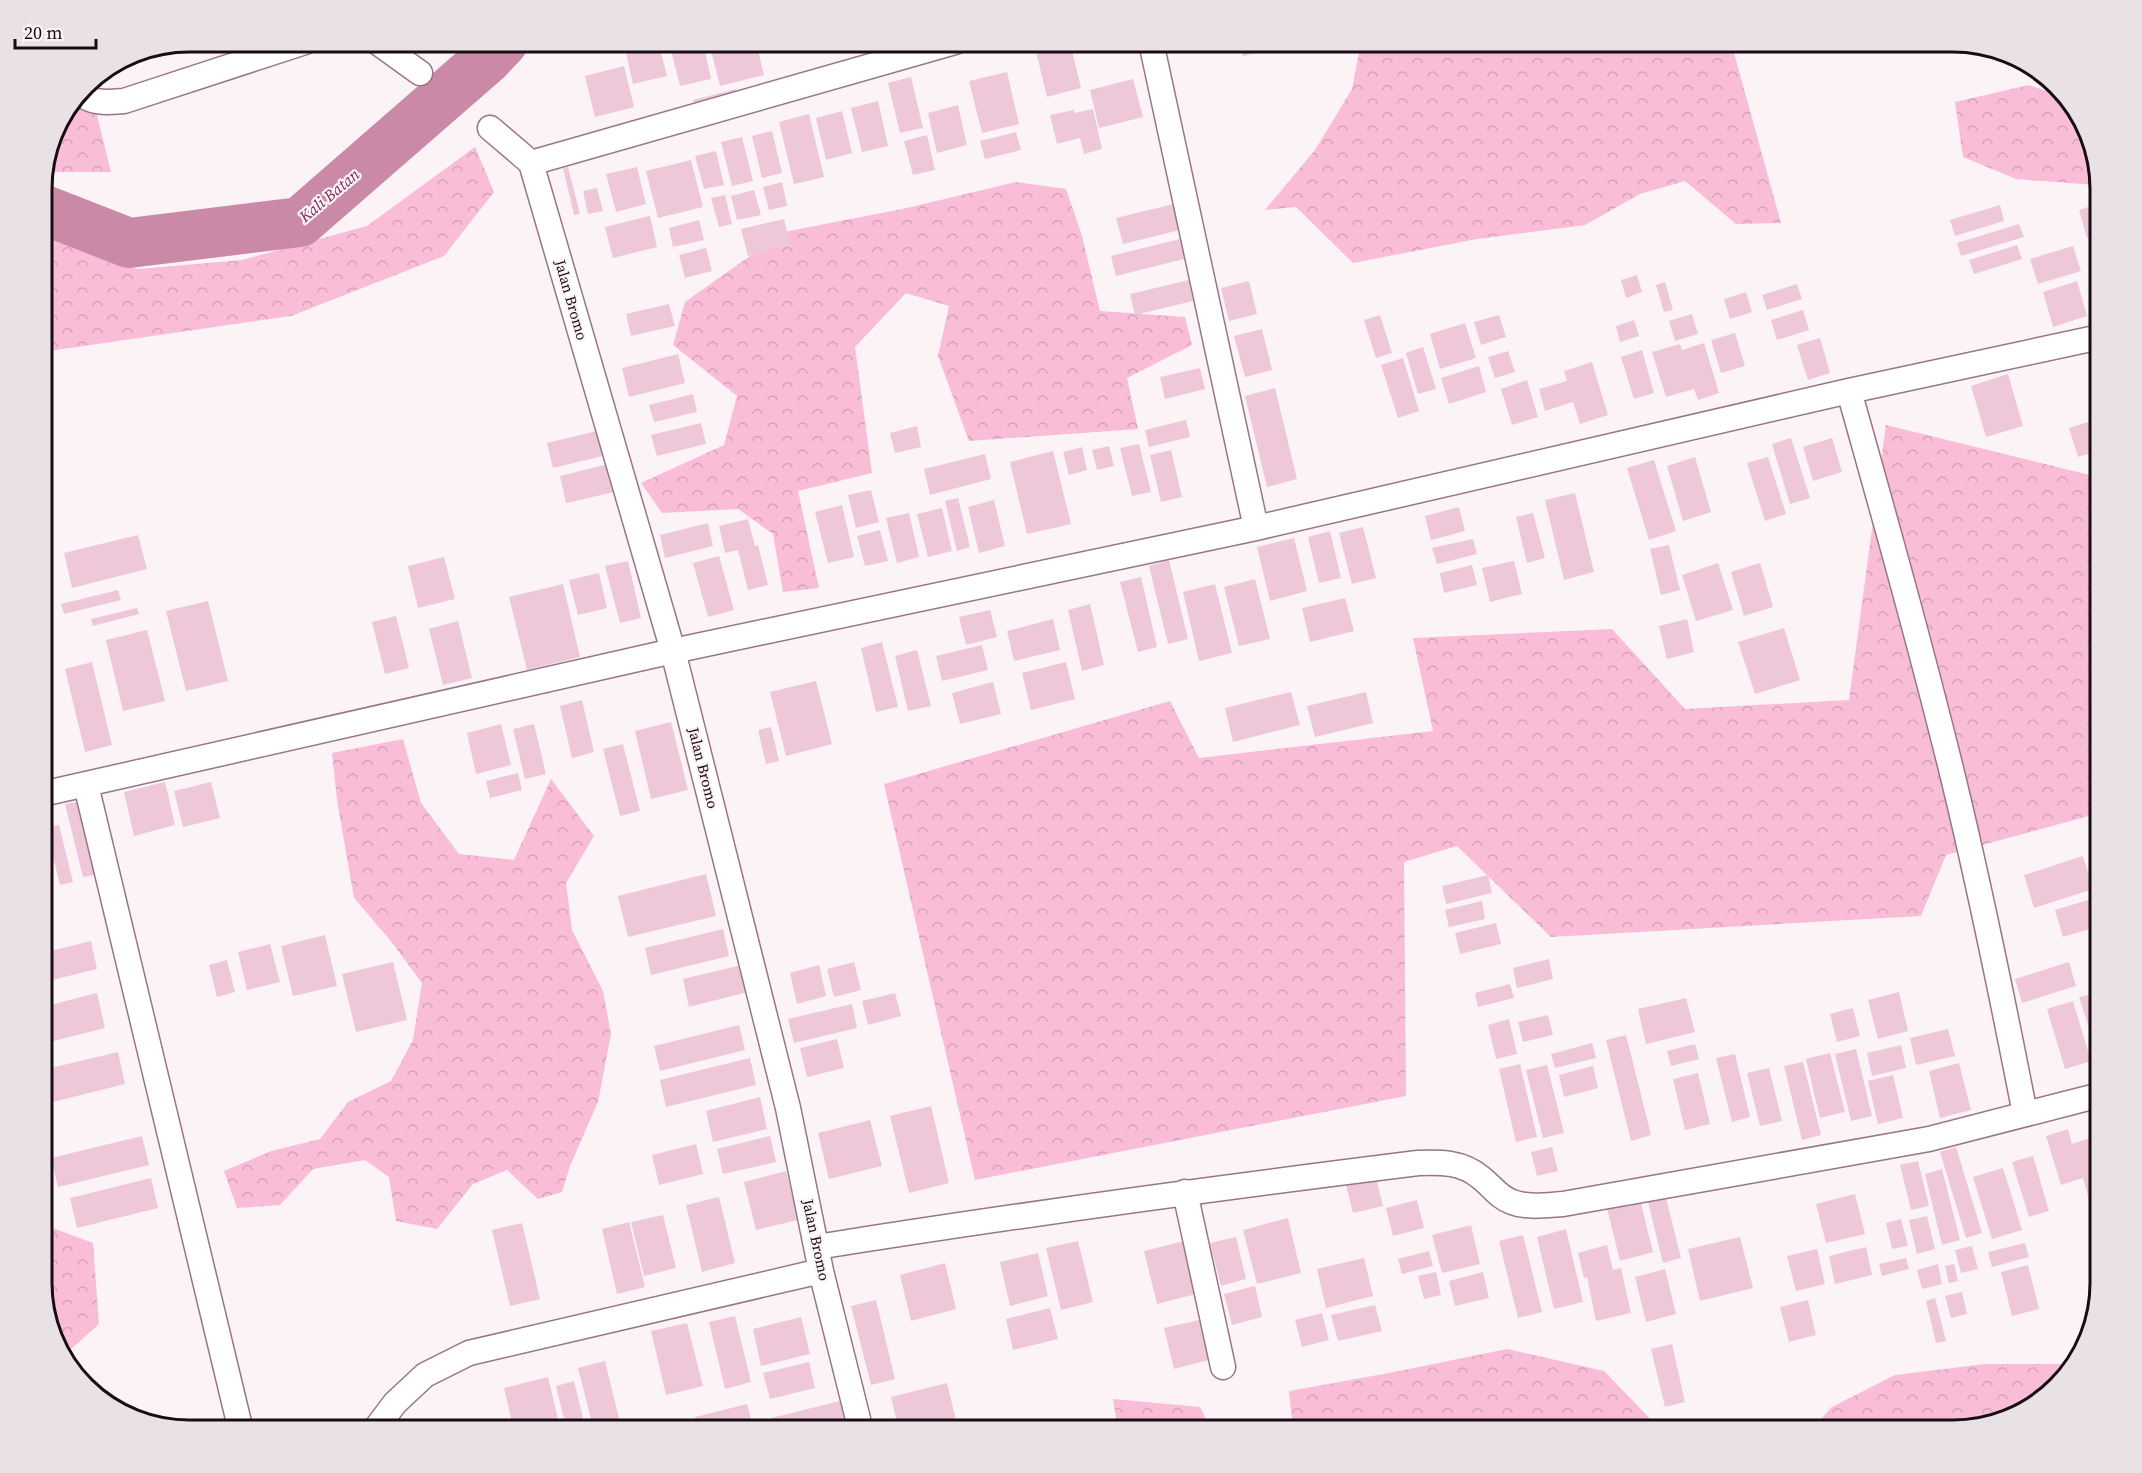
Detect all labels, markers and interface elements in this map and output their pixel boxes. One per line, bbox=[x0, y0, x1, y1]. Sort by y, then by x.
scale bar bbox=[15, 12, 96, 50]
text: 20 m bbox=[24, 20, 62, 45]
water label: Kali Batan bbox=[293, 163, 364, 227]
street label: Jalan Bromo bbox=[550, 256, 593, 343]
street label: Jalan Bromo bbox=[683, 724, 724, 811]
street label: Jalan Bromo bbox=[797, 1196, 835, 1283]

